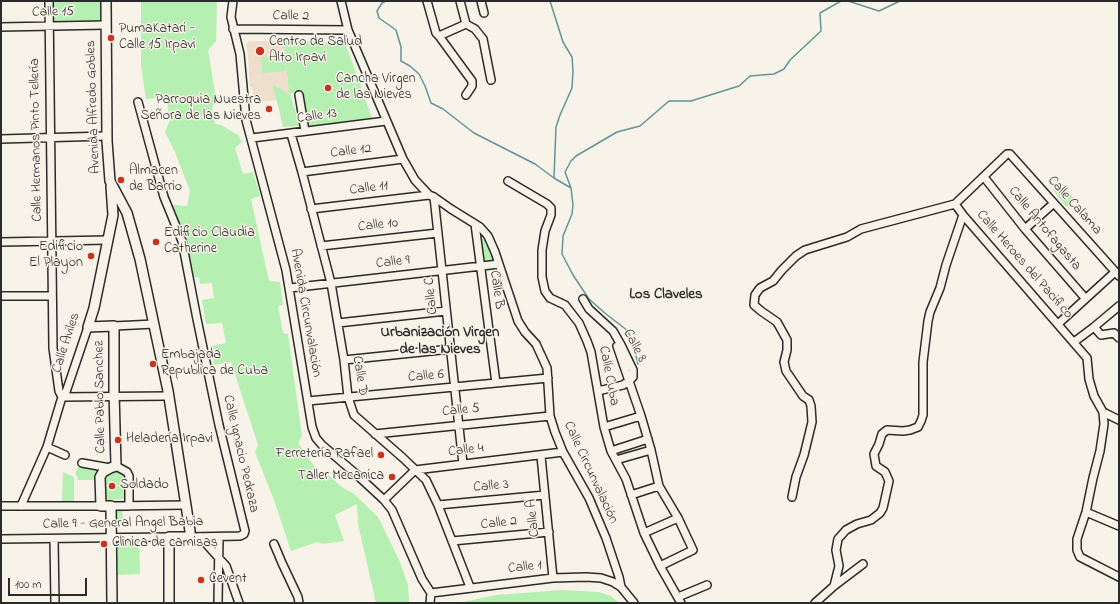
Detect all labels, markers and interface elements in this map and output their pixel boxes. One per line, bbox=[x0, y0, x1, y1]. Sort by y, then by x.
street label: Calle 15 bbox=[32, 4, 74, 22]
street label: Calle 2 bbox=[273, 8, 309, 26]
place label: PumaKatari - Calle 15 Irpavi bbox=[119, 22, 195, 54]
marker: PumaKatari - Calle 15 Irpavi bbox=[106, 33, 116, 43]
place label: Centro de Salud Alto Irpavi bbox=[269, 35, 362, 68]
street label: Avenida Alfredo Gobles bbox=[83, 40, 105, 174]
marker: Centro de Salud Alto Irpavi bbox=[254, 45, 266, 57]
street label: Calle Hermanos Pinto Tellería bbox=[27, 58, 47, 222]
place label: Cancha Virgen de las Nieves bbox=[336, 72, 416, 104]
marker: Cancha Virgen de las Nieves bbox=[323, 83, 333, 93]
place label: Parroquia Nuestra Señora de las Nieves bbox=[141, 93, 261, 126]
marker: Parroquia Nuestra Señora de las Nieves bbox=[264, 104, 274, 114]
street label: Calle 13 bbox=[296, 106, 338, 128]
street label: Calle 12 bbox=[330, 141, 372, 163]
place label: Almacen de Barrio bbox=[129, 164, 182, 196]
street label: Calle Calama bbox=[1043, 173, 1105, 239]
marker: Almacen de Barrio bbox=[116, 175, 126, 185]
street label: Calle 11 bbox=[349, 178, 389, 200]
street label: Calle Antofagasta bbox=[1004, 184, 1084, 274]
street label: Calle Heroes del Pacifico bbox=[972, 207, 1076, 323]
street label: Calle 10 bbox=[357, 216, 399, 236]
place label: Edificio Claudia Catherine bbox=[164, 226, 255, 258]
marker: Edificio Claudia Catherine bbox=[151, 237, 161, 247]
place label: Edificio El Playon bbox=[29, 240, 83, 272]
street label: Avenida Circunvalación bbox=[285, 247, 325, 379]
marker: Edificio El Playon bbox=[86, 251, 96, 261]
street label: Calle 9 bbox=[375, 253, 411, 273]
street label: Calle B bbox=[485, 269, 507, 311]
street label: Calle C bbox=[422, 277, 442, 315]
district label: Los Claveles bbox=[629, 287, 703, 305]
street label: Calle Aviles bbox=[49, 311, 85, 375]
district label: Urbanización Virgen de las Nieves bbox=[381, 325, 499, 360]
street label: Calle 8 bbox=[619, 327, 649, 365]
street label: Calle Pablo Sanchez bbox=[92, 340, 110, 454]
street label: Calle Cuba bbox=[594, 345, 622, 407]
place label: Embajada Republica de Cuba bbox=[161, 348, 268, 380]
street label: Calle D bbox=[348, 355, 370, 397]
marker: Embajada Republica de Cuba bbox=[148, 359, 158, 369]
street label: Calle 6 bbox=[407, 367, 445, 387]
street label: Calle Ignacio Pedraza bbox=[218, 394, 262, 514]
street label: Calle 5 bbox=[441, 401, 481, 421]
street label: Calle Circunvalación bbox=[559, 419, 621, 527]
place label: Heladería Irpavi bbox=[126, 432, 213, 448]
marker: Heladería Irpavi bbox=[113, 435, 123, 445]
street label: Calle 4 bbox=[447, 441, 485, 461]
place label: Ferretería Rafael bbox=[276, 447, 373, 463]
marker: Ferretería Rafael bbox=[376, 450, 386, 460]
place label: Taller Mecanica bbox=[298, 469, 384, 485]
marker: Taller Mecanica bbox=[387, 472, 397, 482]
street label: Calle 3 bbox=[473, 477, 509, 497]
place label: Soldado bbox=[120, 478, 169, 494]
marker: Soldado bbox=[107, 481, 117, 491]
street label: Calle A bbox=[524, 498, 544, 538]
street label: Calle 9 - General Angel Babia bbox=[43, 514, 203, 534]
street label: Calle 2 bbox=[480, 514, 518, 534]
place label: Clinica de camisas bbox=[112, 536, 218, 552]
marker: Clinica de camisas bbox=[99, 539, 109, 549]
street label: Calle 1 bbox=[507, 558, 543, 578]
scale bar bbox=[10, 570, 89, 596]
place label: Cevent bbox=[209, 572, 247, 588]
marker: Cevent bbox=[196, 575, 206, 585]
text: 100 m bbox=[15, 576, 42, 594]

